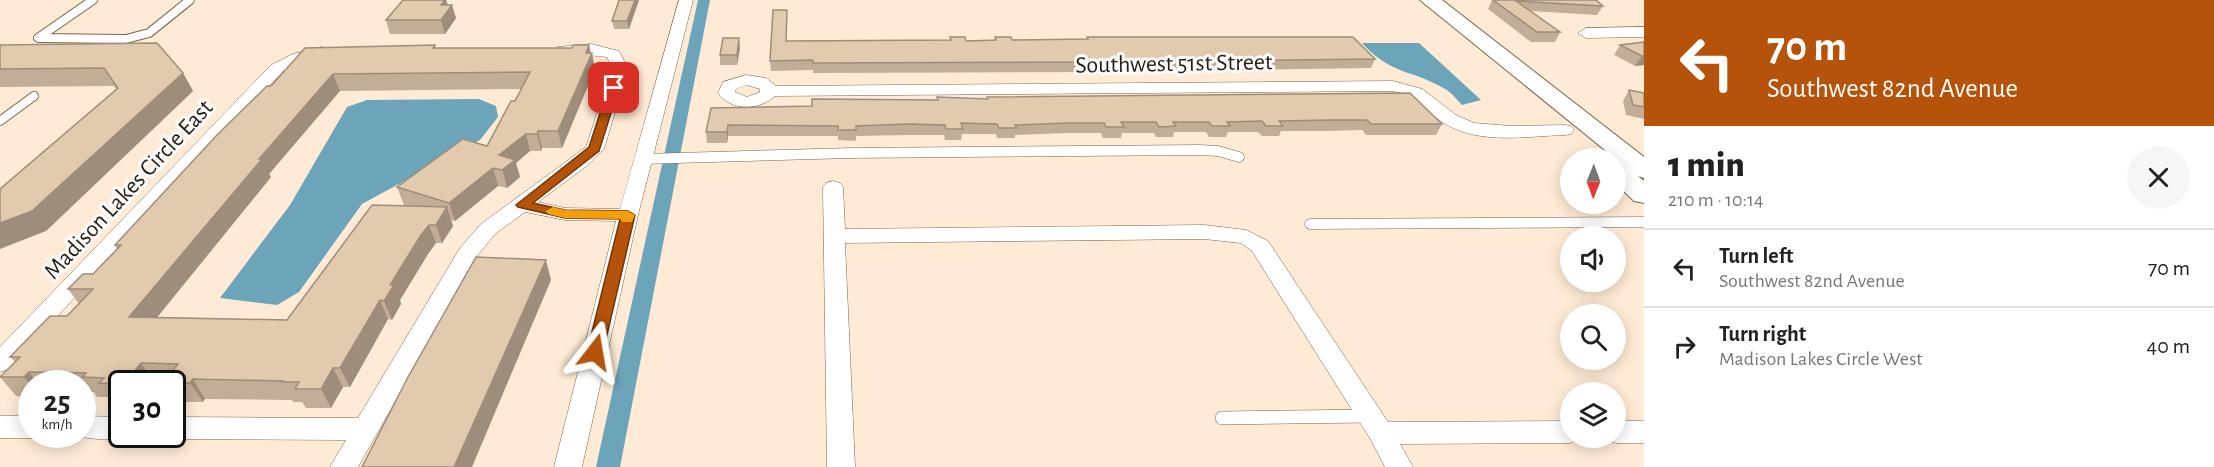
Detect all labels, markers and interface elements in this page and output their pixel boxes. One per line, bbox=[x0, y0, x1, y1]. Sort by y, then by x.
icon: left bbox=[1668, 24, 1746, 102]
text: 70 m bbox=[1767, 26, 1847, 68]
street label: Southwest 51st Street bbox=[1075, 50, 1273, 78]
pin bbox=[588, 62, 639, 113]
icon: arrive bbox=[597, 71, 630, 104]
text: Southwest 82nd Avenue bbox=[1767, 75, 2018, 102]
street label: Madison Lakes Circle East bbox=[40, 95, 218, 284]
button: close bbox=[2127, 146, 2190, 209]
text: 1 min bbox=[1668, 147, 1745, 183]
north arrow bbox=[1560, 148, 1626, 214]
map controls bbox=[1560, 148, 1626, 448]
text: 210 m · 10:14 bbox=[1668, 190, 1764, 210]
button: sound bbox=[1560, 226, 1626, 292]
text: Turn left bbox=[1719, 245, 1793, 267]
icon: left bbox=[1668, 252, 1701, 285]
text: 70 m bbox=[2148, 257, 2190, 279]
text: Southwest 82nd Avenue bbox=[1719, 271, 1905, 291]
button: search bbox=[1560, 304, 1626, 370]
position arrow bbox=[563, 320, 627, 384]
text: Turn right bbox=[1719, 323, 1806, 345]
icon: right bbox=[1668, 330, 1701, 363]
text: 40 m bbox=[2147, 335, 2190, 357]
text: Madison Lakes Circle West bbox=[1719, 349, 1923, 369]
speed limit sign: 30 bbox=[108, 370, 186, 448]
button: layers bbox=[1560, 382, 1626, 448]
text: 25 bbox=[43, 387, 71, 417]
text: km/h bbox=[42, 417, 72, 432]

